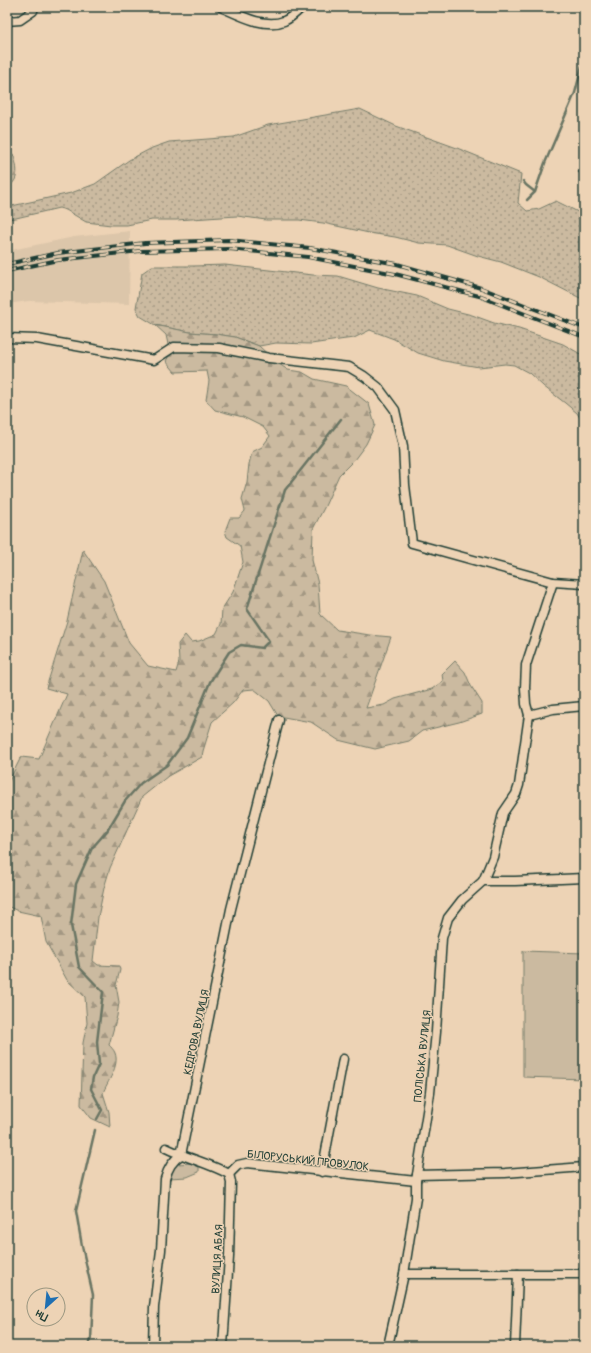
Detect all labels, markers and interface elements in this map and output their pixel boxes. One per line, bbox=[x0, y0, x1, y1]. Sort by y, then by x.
street label: КЕДРОВА ВУЛИЦЯ bbox=[181, 988, 212, 1076]
street label: ПОЛІСЬКА ВУЛИЦЯ bbox=[411, 1009, 434, 1103]
street label: БІЛОРУСЬКИЙ ПРОВУЛОК bbox=[246, 1148, 370, 1173]
street label: ВУЛИЦЯ АБАЯ bbox=[209, 1224, 226, 1294]
north arrow bbox=[26, 1287, 66, 1327]
text: Пн bbox=[33, 1307, 50, 1324]

